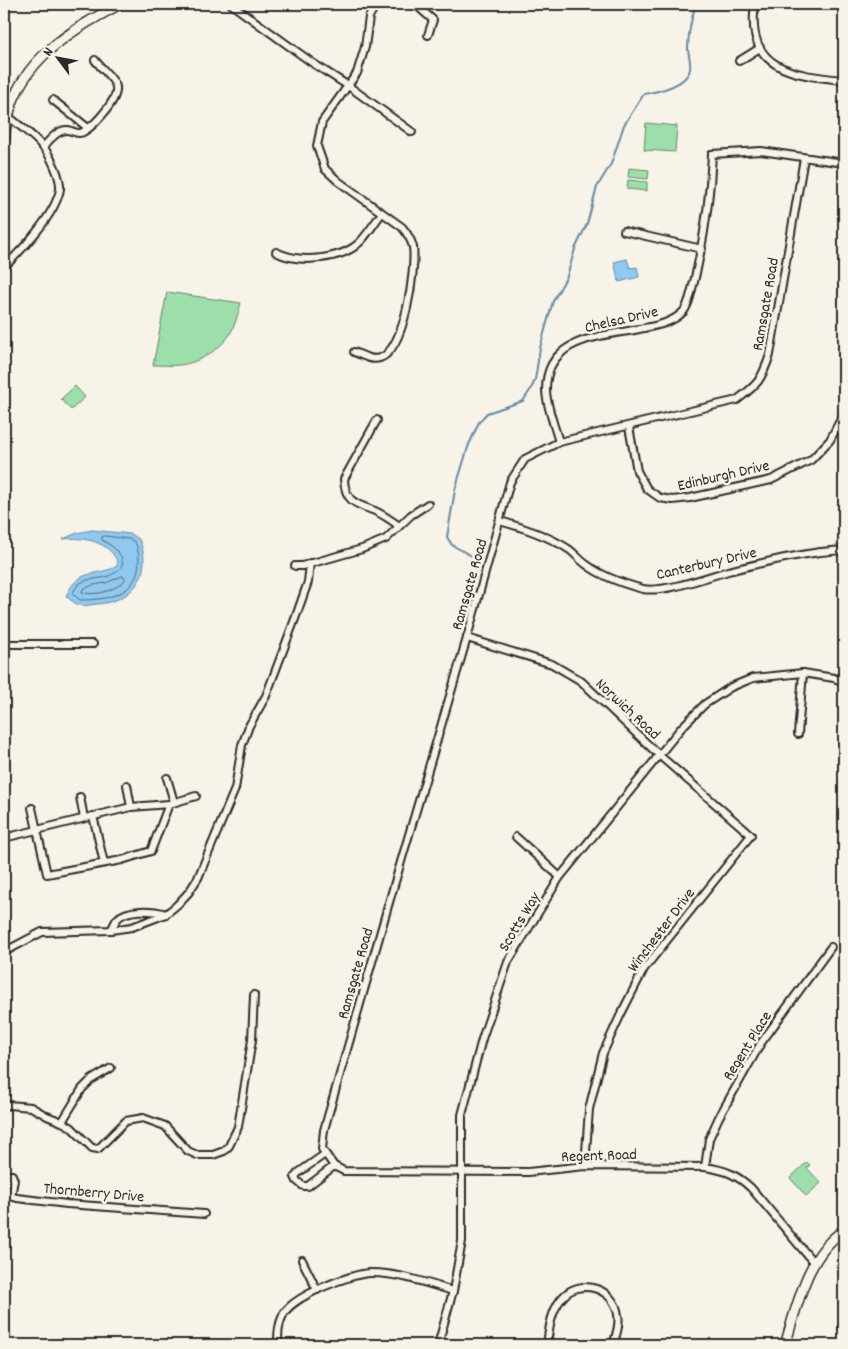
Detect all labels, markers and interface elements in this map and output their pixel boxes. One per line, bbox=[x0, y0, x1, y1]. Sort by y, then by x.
north arrow bbox=[32, 32, 82, 82]
text: N bbox=[38, 44, 59, 60]
street label: Ramsgate Road bbox=[747, 256, 786, 353]
street label: Chelsa Drive bbox=[583, 301, 661, 340]
street label: Edinburgh Drive bbox=[675, 455, 772, 498]
street label: Ramsgate Road bbox=[446, 536, 494, 633]
street label: Canterbury Drive bbox=[654, 542, 759, 587]
street label: Norwich Road bbox=[590, 674, 665, 746]
street label: Winchester Drive bbox=[623, 883, 701, 978]
street label: Scotts Way bbox=[493, 888, 547, 956]
street label: Ramsgate Road bbox=[332, 925, 380, 1022]
street label: Regent Place bbox=[718, 1007, 779, 1085]
street label: Regent Road bbox=[561, 1144, 637, 1169]
street label: Thornberry Drive bbox=[42, 1178, 145, 1209]

